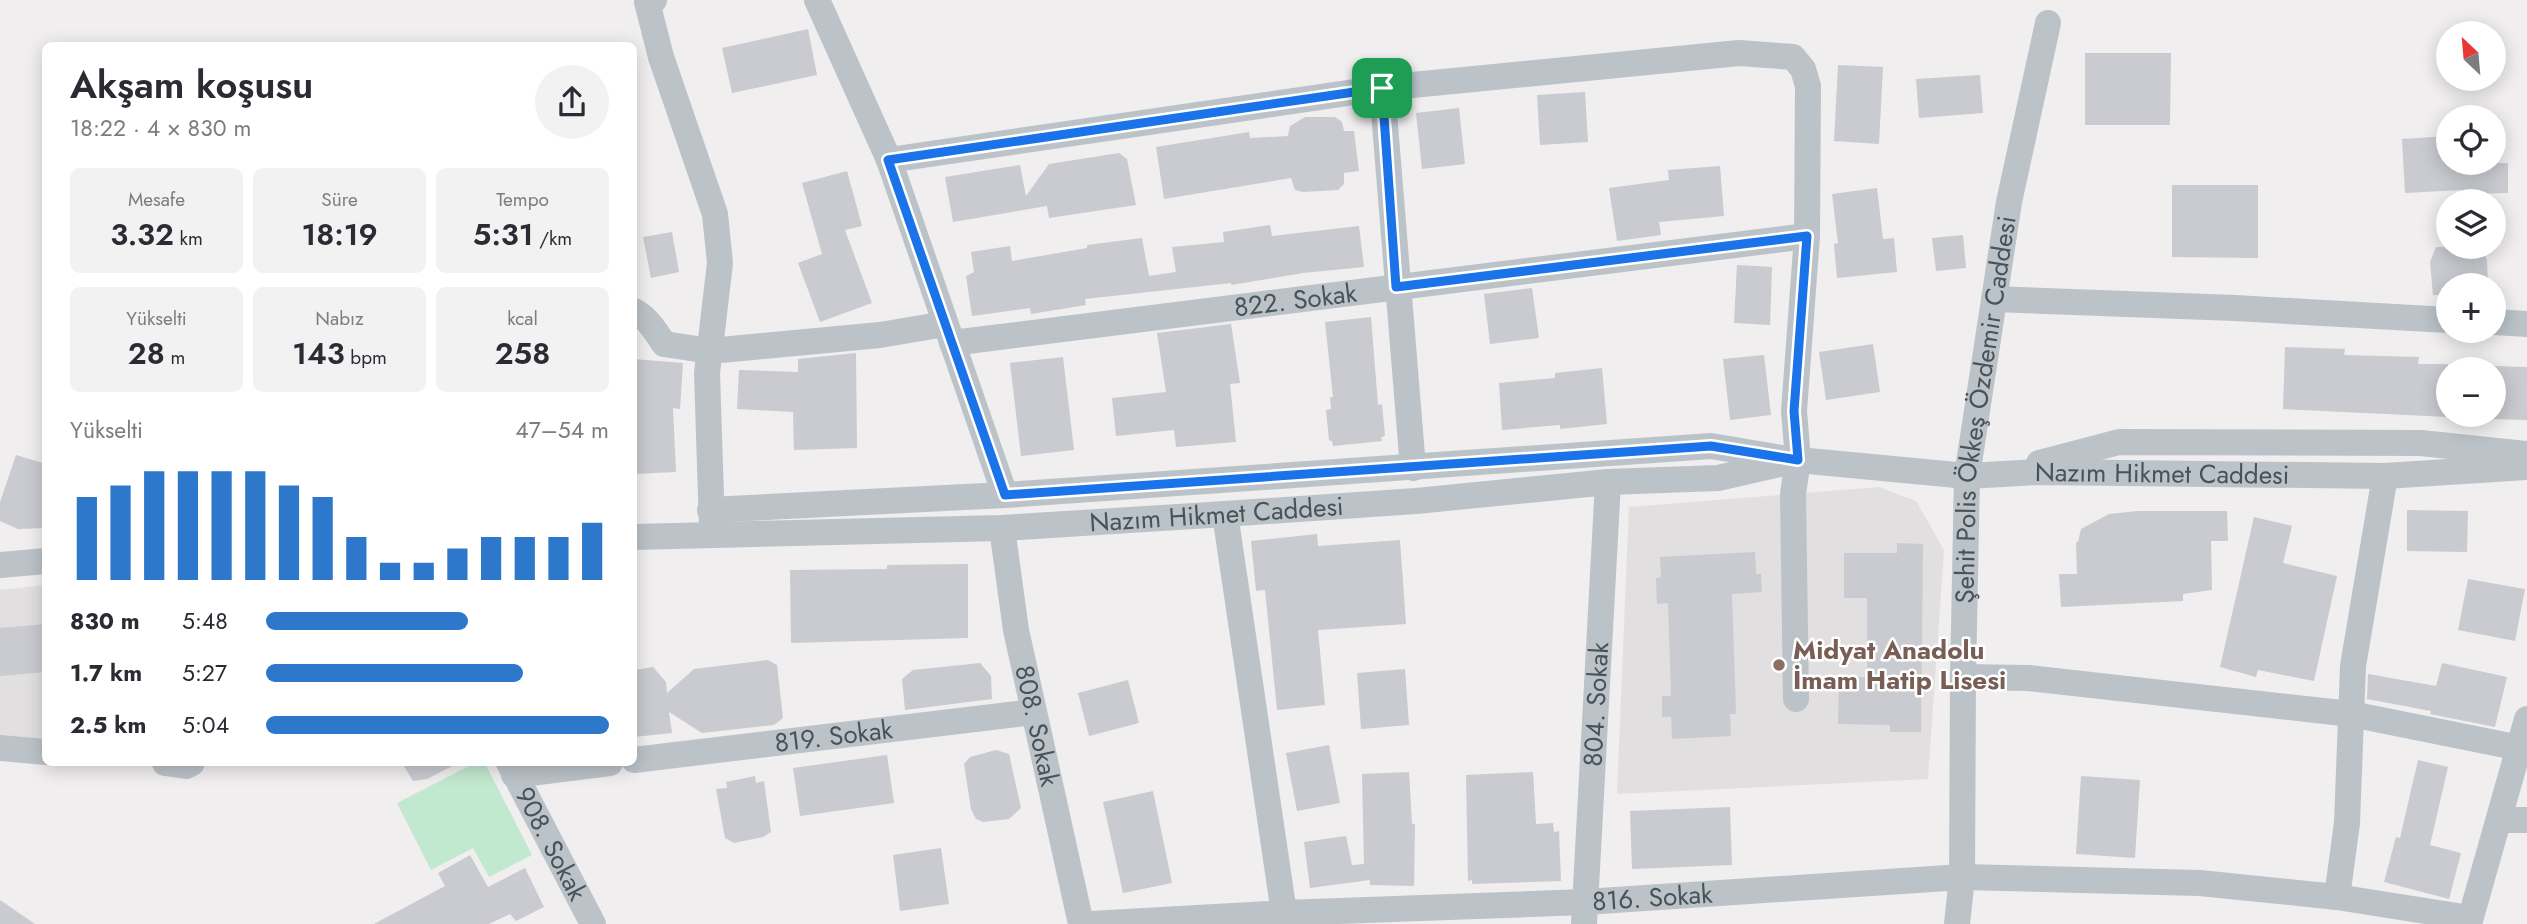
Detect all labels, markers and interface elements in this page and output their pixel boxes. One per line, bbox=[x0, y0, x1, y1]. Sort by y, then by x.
north arrow bbox=[2436, 21, 2506, 91]
map controls bbox=[2436, 21, 2506, 427]
text: Akşam koşusu bbox=[70, 57, 313, 112]
pin bbox=[1352, 58, 1412, 118]
button: share bbox=[535, 65, 609, 139]
icon: arrive bbox=[1363, 69, 1401, 107]
button: locate bbox=[2436, 105, 2506, 175]
text: 18:22 · 4 × 830 m bbox=[70, 111, 251, 145]
text: Mesafe bbox=[128, 186, 185, 213]
text: Süre bbox=[321, 186, 358, 213]
text: Tempo bbox=[496, 186, 549, 213]
button: layers bbox=[2436, 189, 2506, 259]
text: 3.32 bbox=[110, 213, 174, 256]
text: 18:19 bbox=[301, 213, 378, 256]
text: 5:31 bbox=[473, 213, 534, 256]
street label: Şehit Polis Ökkeş Özdemir Caddesi bbox=[1945, 213, 2026, 604]
text: km bbox=[174, 225, 203, 252]
text: /km bbox=[534, 225, 572, 252]
street label: 822. Sokak bbox=[1232, 273, 1359, 327]
button: + bbox=[2436, 273, 2506, 343]
text: Yükselti bbox=[126, 305, 187, 332]
text: Nabız bbox=[315, 305, 364, 332]
text: kcal bbox=[507, 305, 538, 332]
text: 28 bbox=[128, 332, 165, 375]
text: 143 bbox=[292, 332, 345, 375]
text: 258 bbox=[495, 332, 550, 375]
text: m bbox=[165, 344, 185, 371]
text: bpm bbox=[345, 344, 387, 371]
button: − bbox=[2436, 357, 2506, 427]
text: Yükselti bbox=[70, 413, 143, 447]
text: 47–54 m bbox=[515, 413, 609, 447]
street label: Nazım Hikmet Caddesi bbox=[2035, 453, 2290, 494]
street label: Nazım Hikmet Caddesi bbox=[1088, 487, 1345, 541]
text: 830 m bbox=[70, 604, 140, 638]
text: 5:48 bbox=[182, 604, 228, 638]
place label: Midyat Anadolu İmam Hatip Lisesi bbox=[1793, 631, 2006, 699]
street label: 804. Sokak bbox=[1574, 641, 1618, 768]
text: 1.7 km bbox=[70, 656, 142, 690]
text: 5:27 bbox=[182, 656, 227, 690]
marker: Midyat Anadolu İmam Hatip Lisesi bbox=[1771, 657, 1787, 673]
street label: 808. Sokak bbox=[1005, 662, 1069, 790]
text: 2.5 km bbox=[70, 708, 146, 742]
text: 5:04 bbox=[182, 708, 229, 742]
street label: 819. Sokak bbox=[772, 710, 895, 762]
street label: 908. Sokak bbox=[506, 780, 597, 908]
street label: 816. Sokak bbox=[1591, 875, 1714, 920]

